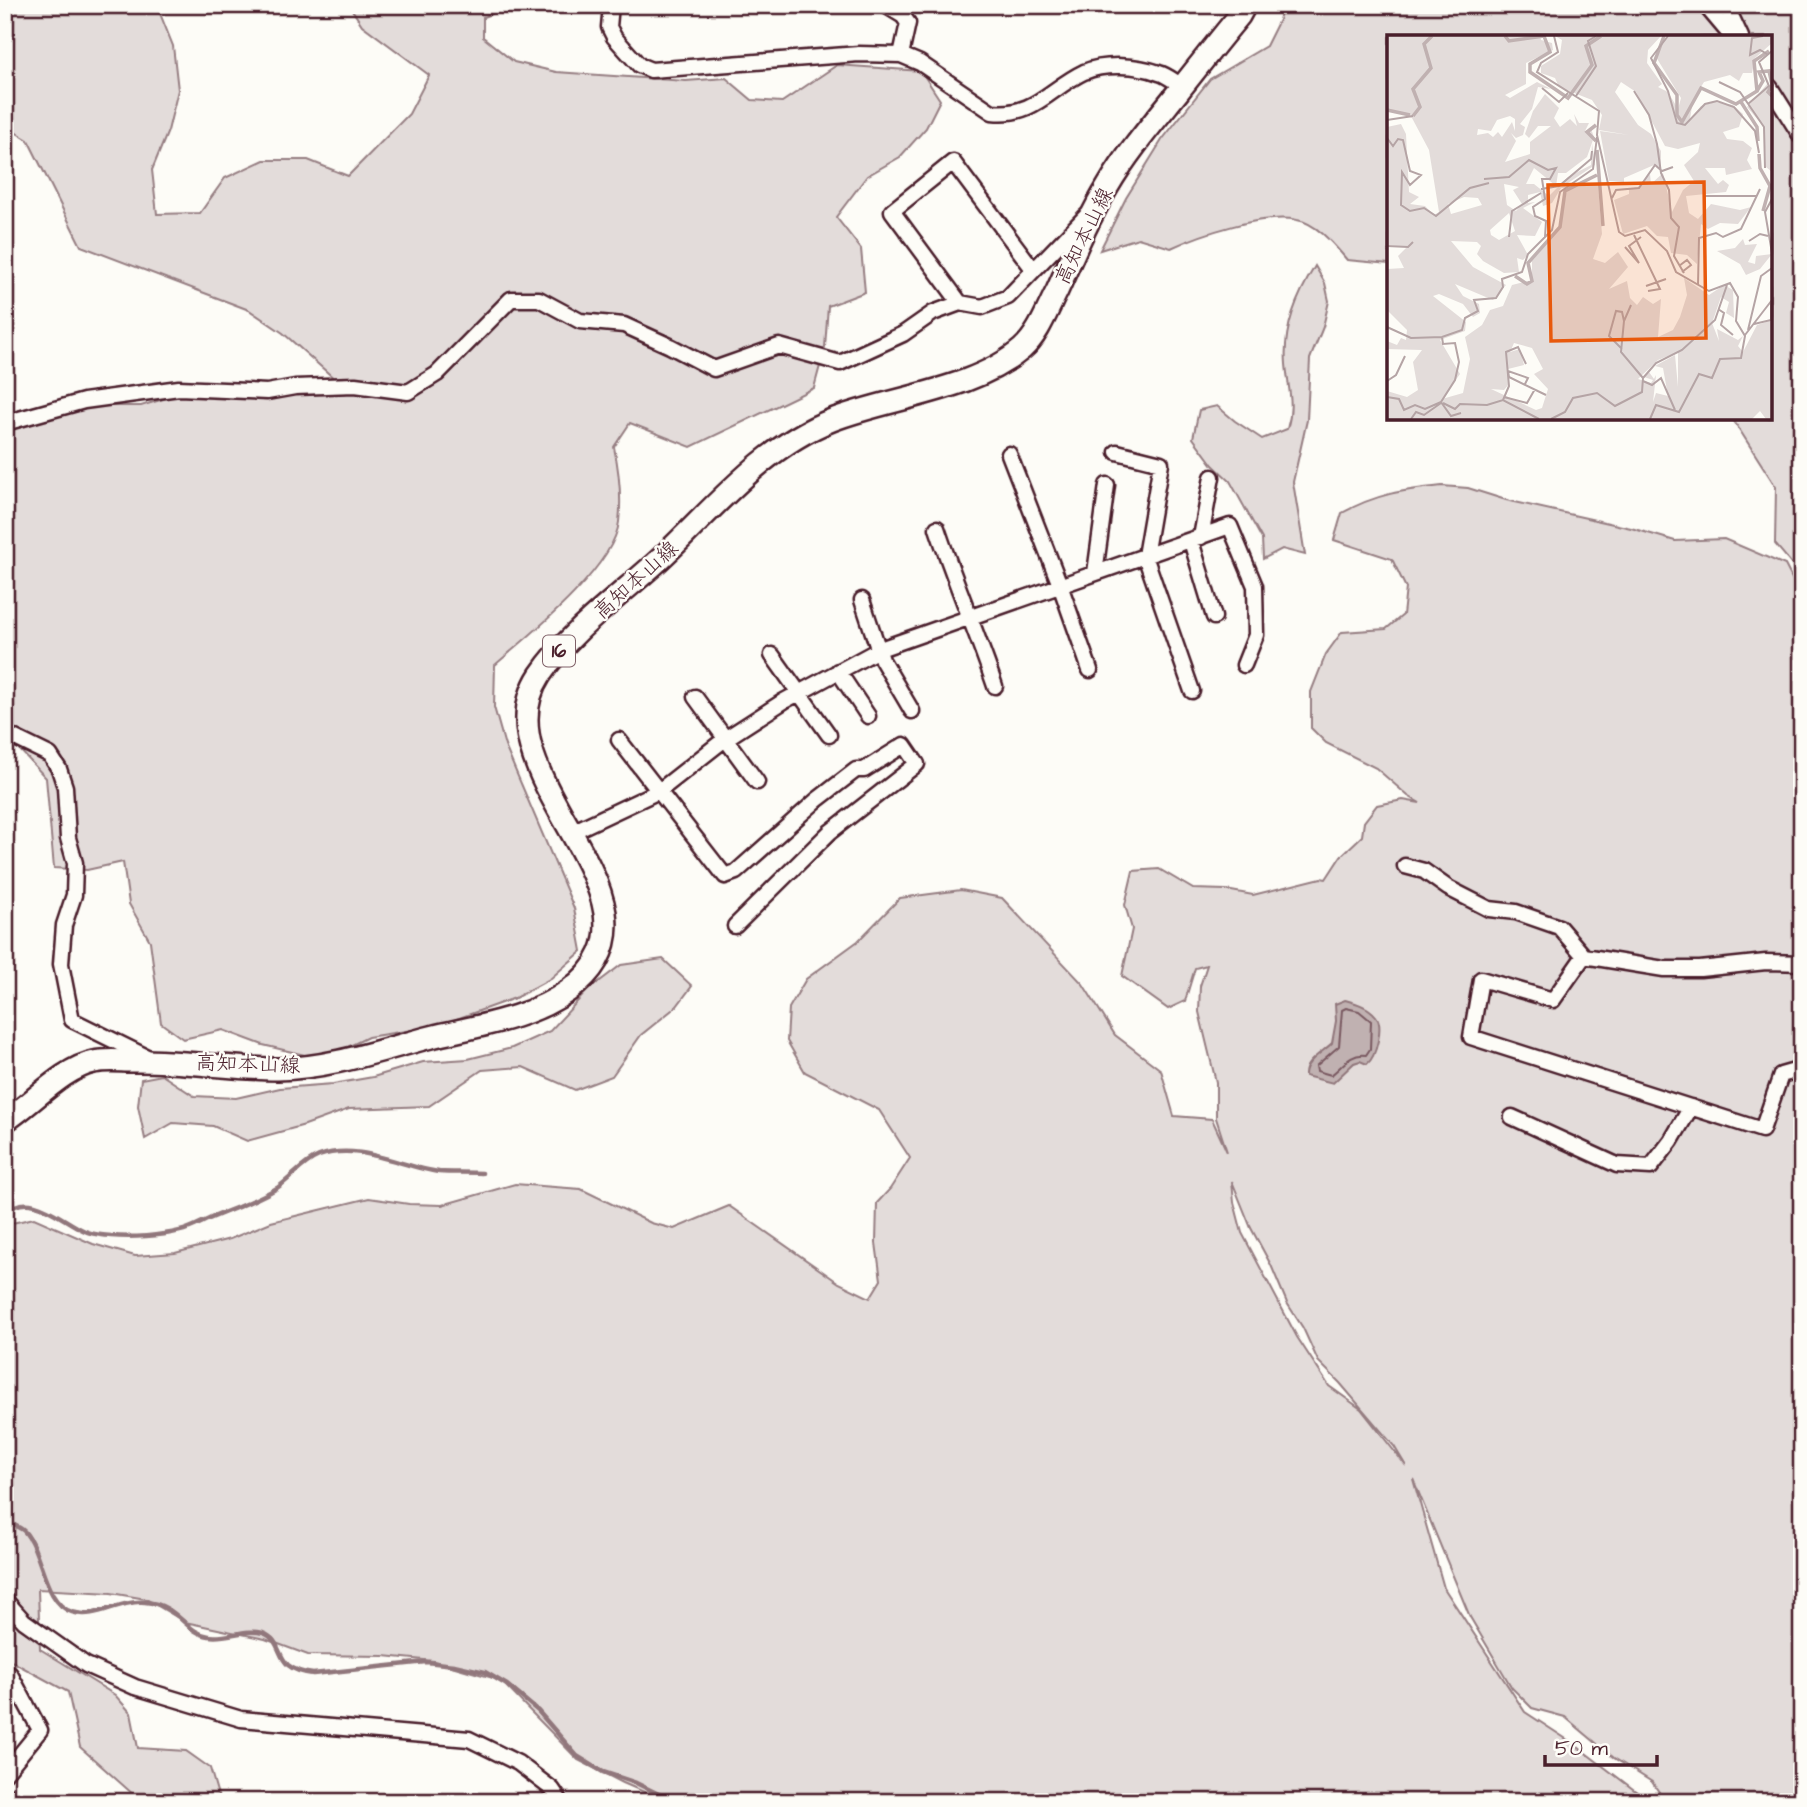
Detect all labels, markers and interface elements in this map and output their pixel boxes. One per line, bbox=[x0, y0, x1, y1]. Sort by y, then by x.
inset map bbox=[1387, 35, 1772, 420]
street label: 高知本山線 bbox=[1048, 182, 1120, 290]
street label: 高知本山線 bbox=[587, 534, 685, 626]
road number: 16 bbox=[543, 636, 575, 666]
street label: 高知本山線 bbox=[195, 1048, 301, 1080]
scale bar bbox=[1545, 1723, 1657, 1767]
text: 50 m bbox=[1555, 1734, 1609, 1763]

